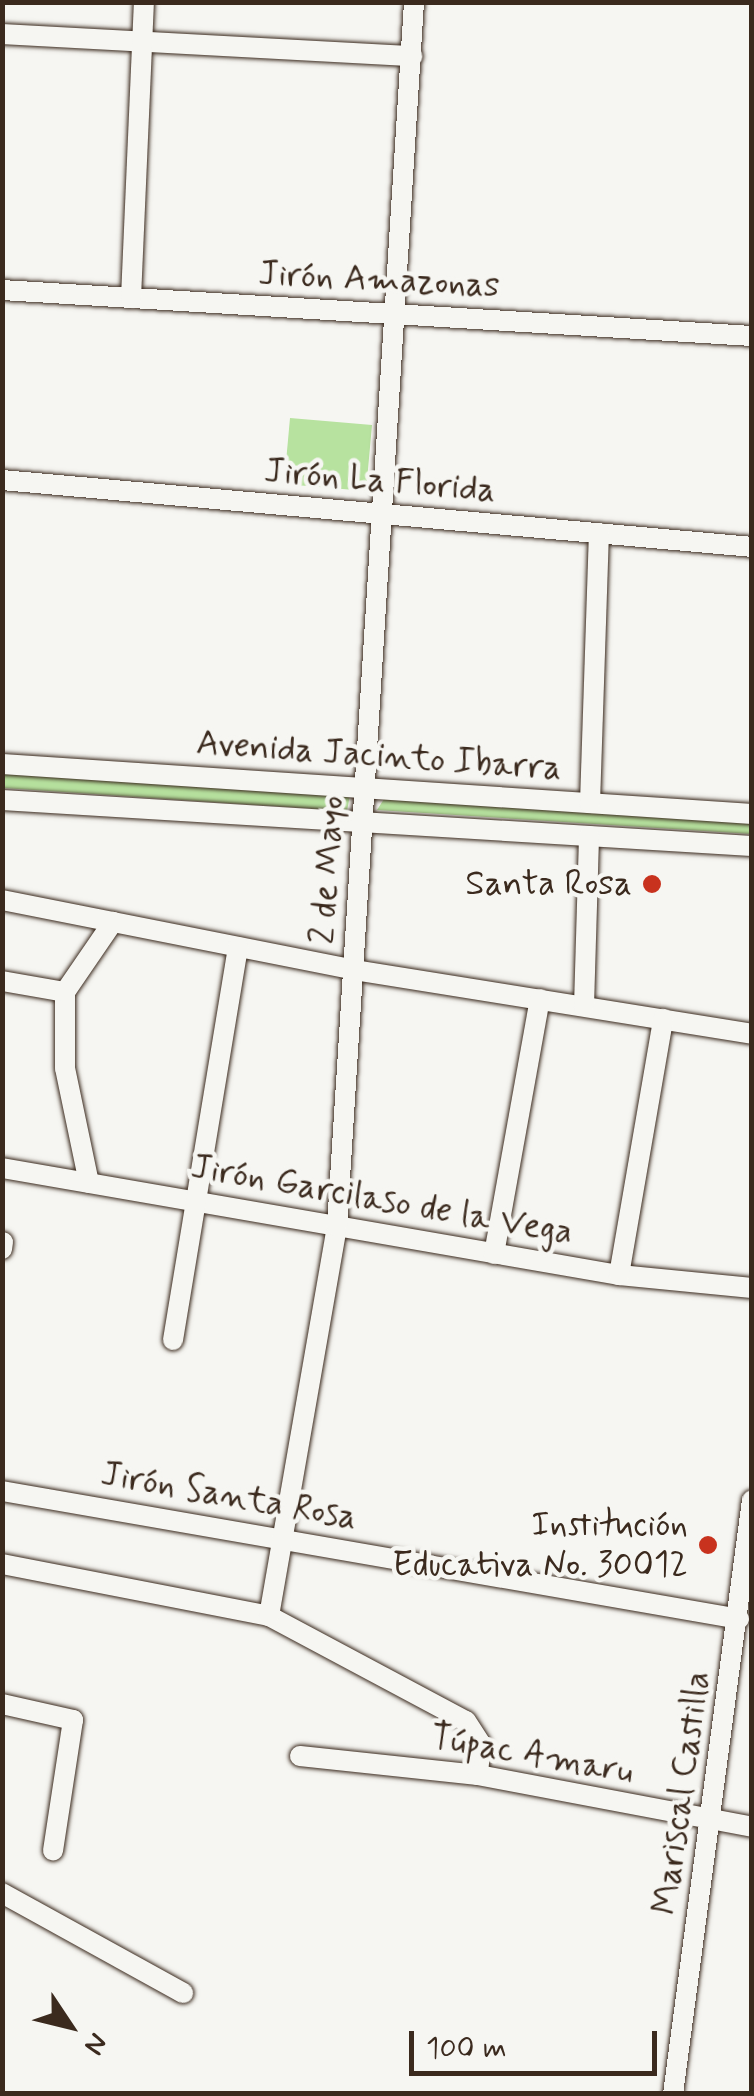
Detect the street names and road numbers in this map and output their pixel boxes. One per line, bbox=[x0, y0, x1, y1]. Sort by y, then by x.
street label: Jirón Amazonas bbox=[255, 253, 503, 307]
street label: Jirón La Florida bbox=[260, 450, 500, 512]
street label: Avenida Jacinto Ibarra bbox=[197, 722, 561, 790]
street label: 2 de Mayo bbox=[302, 794, 354, 946]
street label: Jirón Garcilaso de la Vega bbox=[191, 1146, 573, 1254]
street label: Jirón Santa Rosa bbox=[101, 1453, 357, 1539]
street label: Mariscal Castilla bbox=[644, 1667, 720, 1919]
street label: Túpac Amaru bbox=[433, 1717, 631, 1793]

